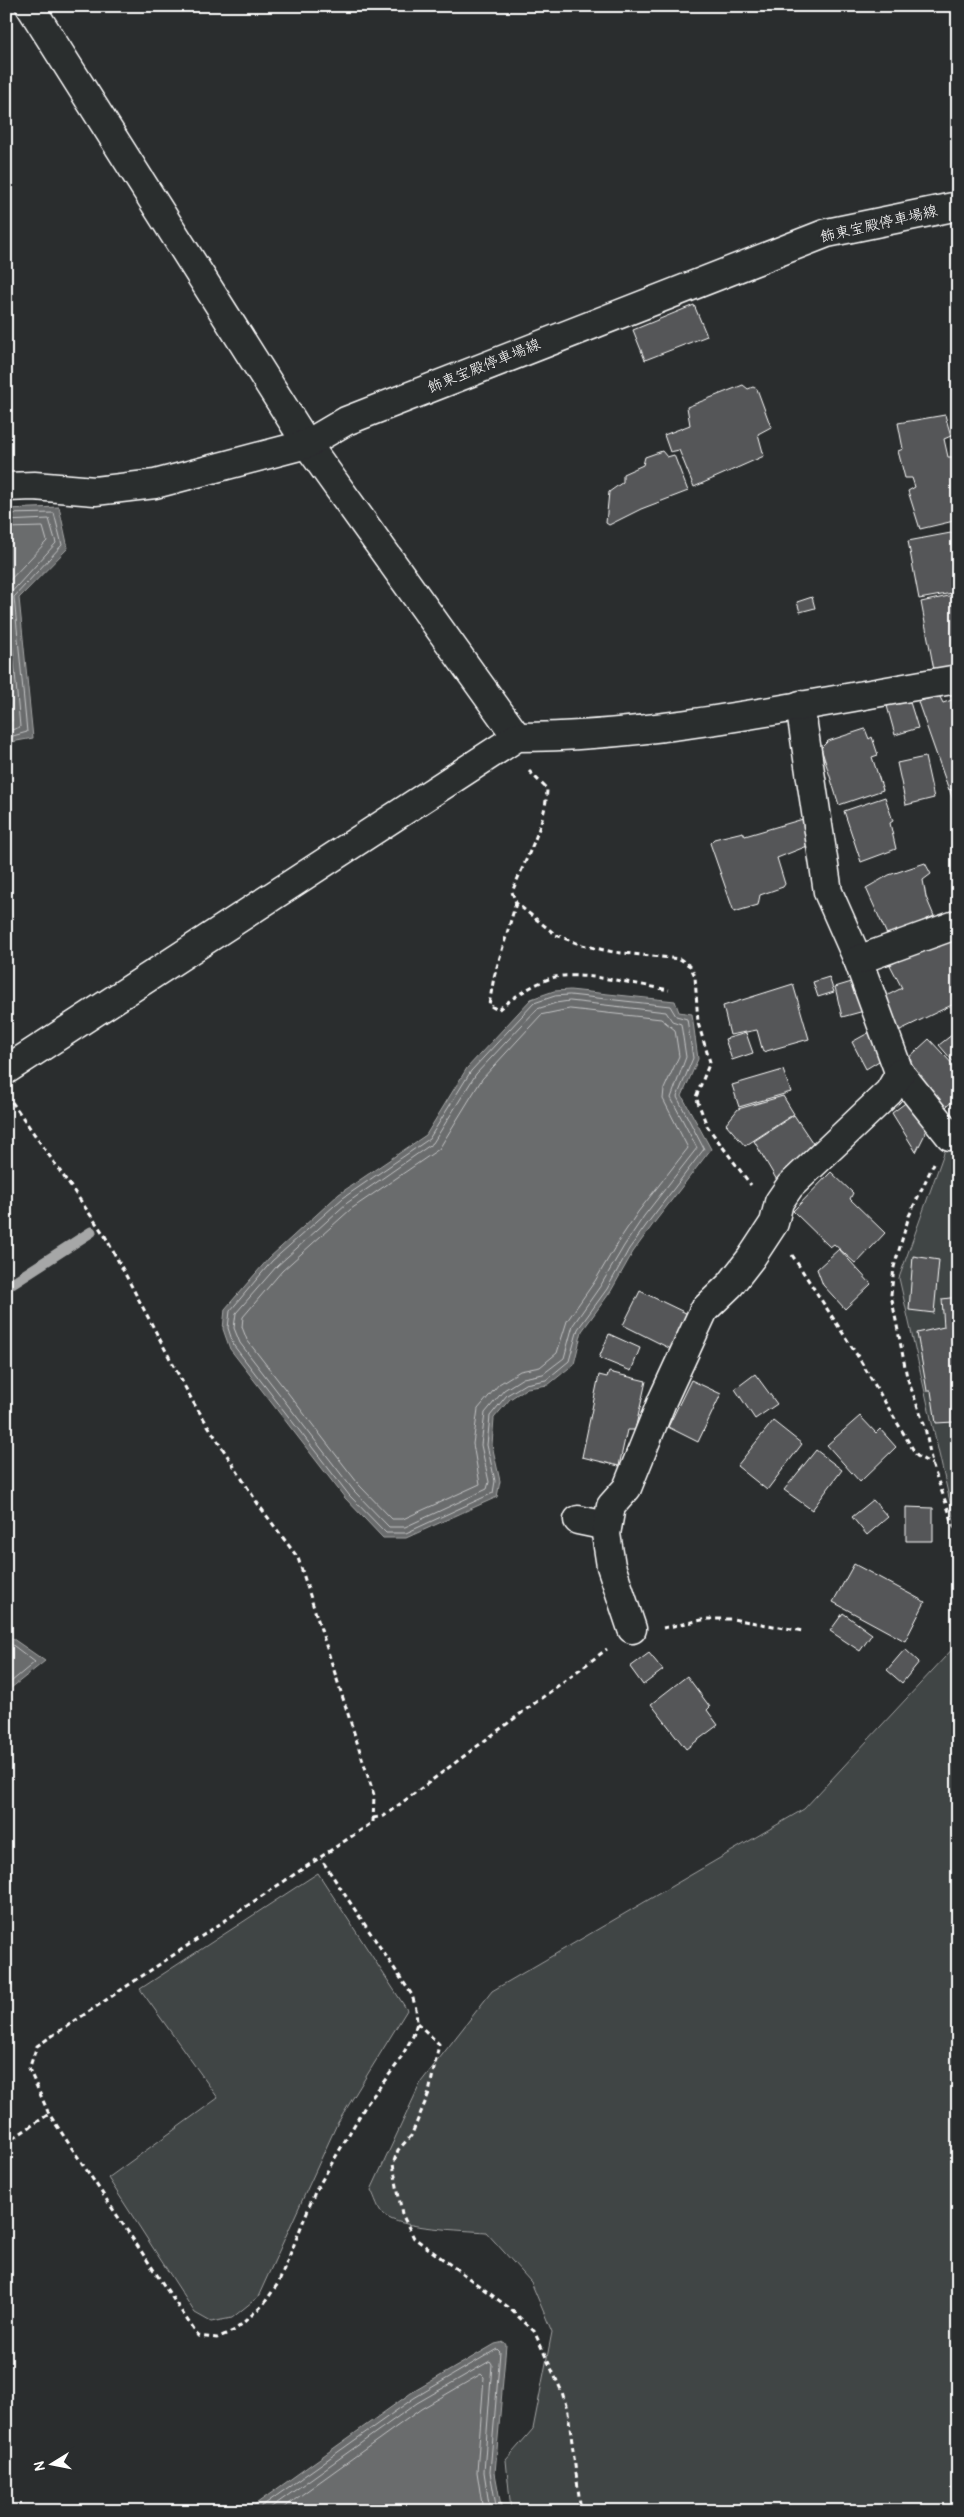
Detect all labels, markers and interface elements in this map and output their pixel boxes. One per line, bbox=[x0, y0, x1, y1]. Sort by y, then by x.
street label: 飾東宝殿停車場線 bbox=[818, 201, 940, 247]
street label: 飾東宝殿停車場線 bbox=[425, 335, 543, 397]
north arrow bbox=[28, 2440, 78, 2490]
text: N bbox=[30, 2460, 49, 2472]

